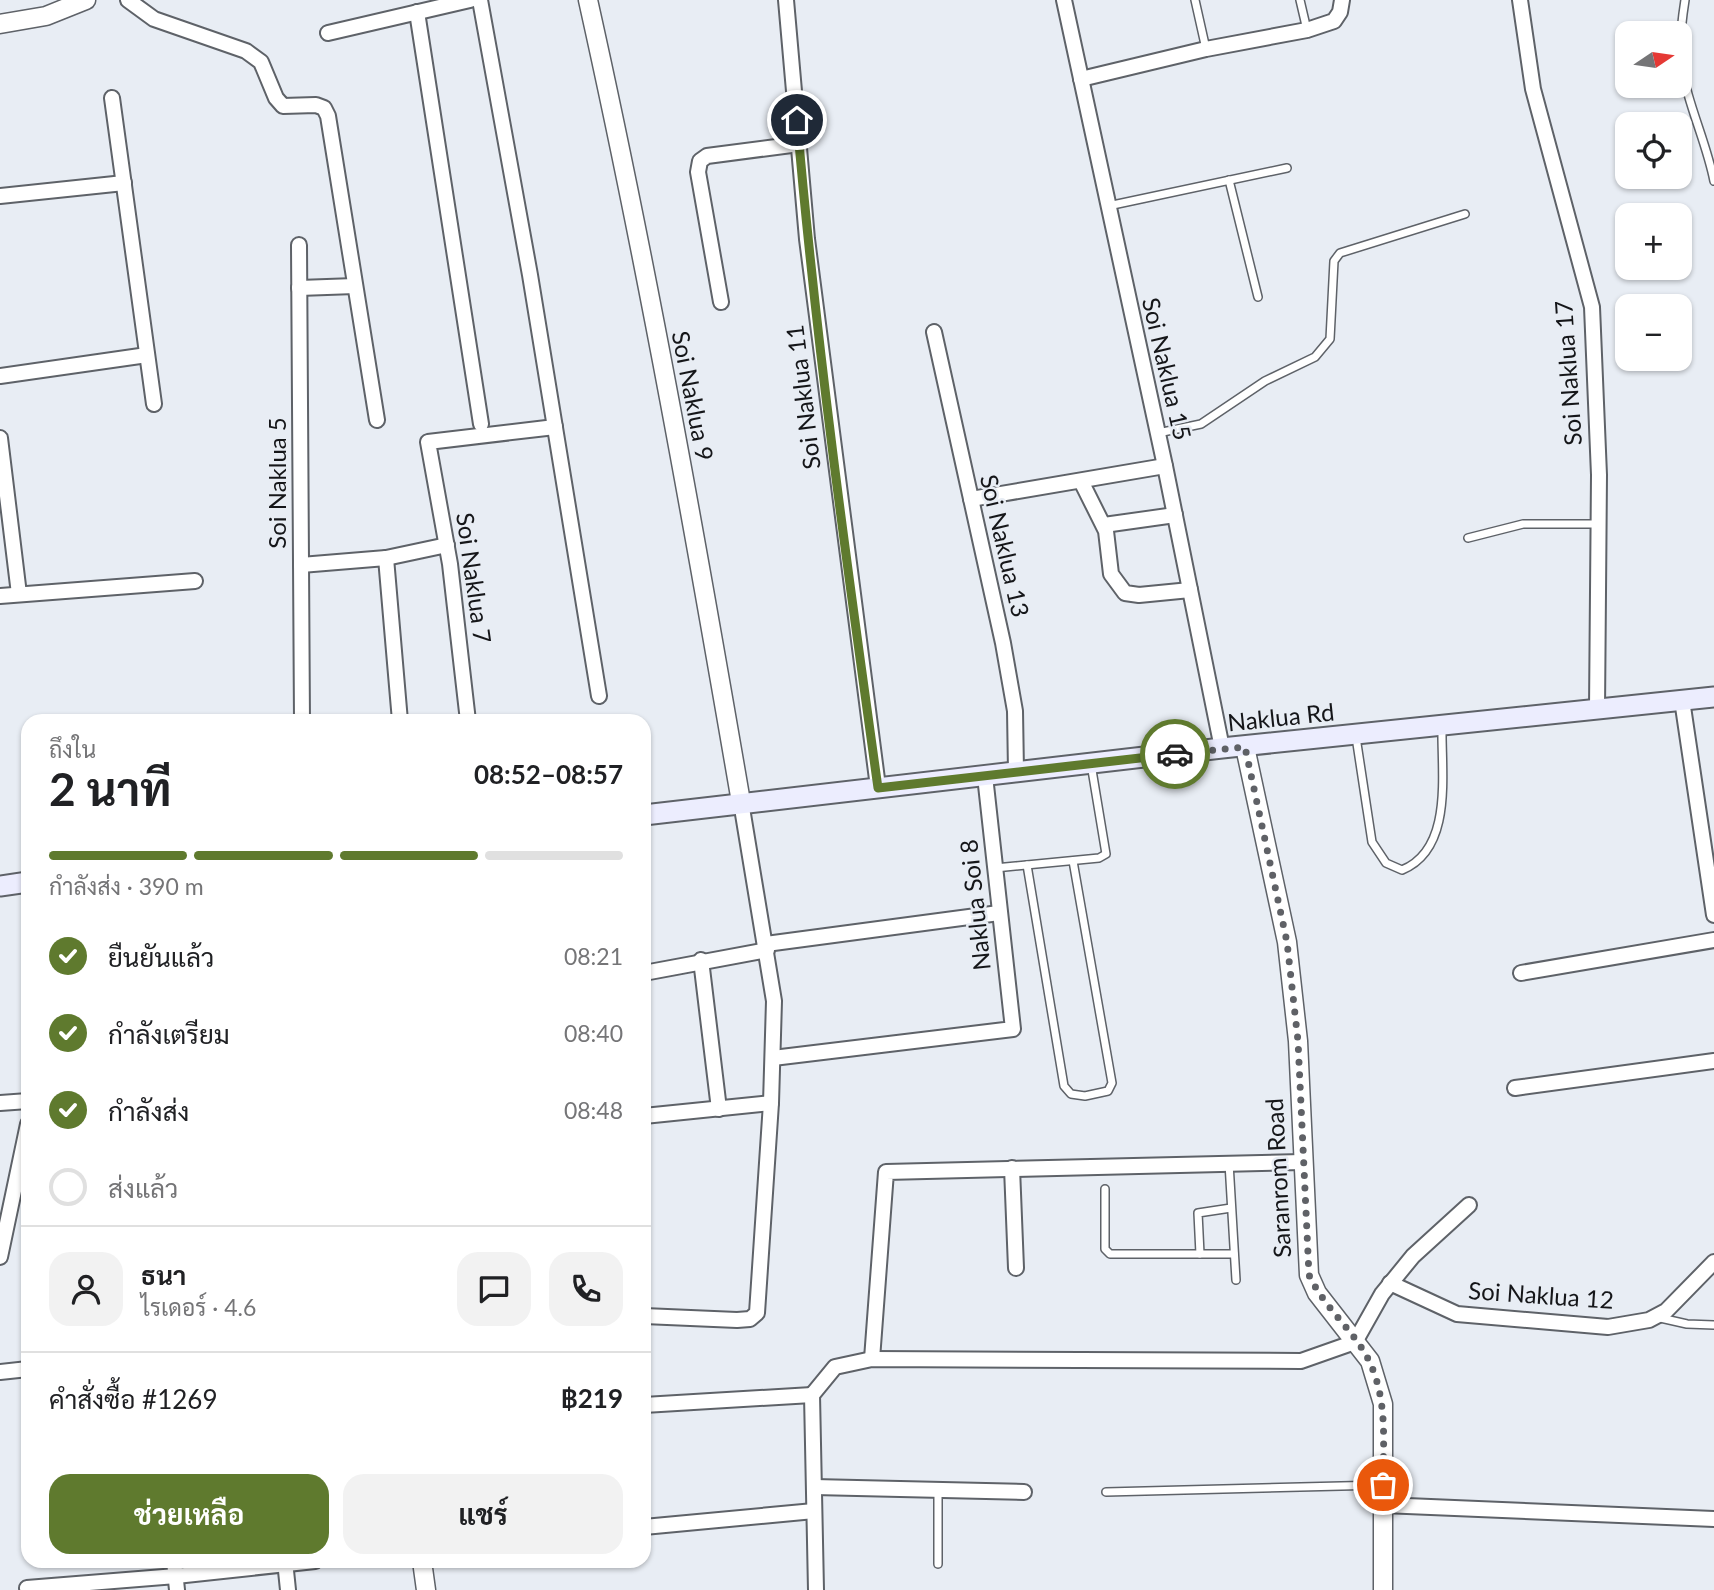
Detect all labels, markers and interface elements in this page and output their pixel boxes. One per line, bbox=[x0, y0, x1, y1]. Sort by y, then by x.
north arrow bbox=[1615, 21, 1692, 98]
map controls bbox=[1615, 21, 1692, 371]
pin bbox=[767, 90, 827, 150]
icon: home bbox=[778, 101, 816, 139]
button: locate bbox=[1615, 112, 1692, 189]
button: + bbox=[1615, 203, 1692, 280]
button: − bbox=[1615, 294, 1692, 371]
street label: Soi Naklua 15 bbox=[1137, 295, 1198, 443]
street label: Soi Naklua 17 bbox=[1548, 300, 1587, 447]
street label: Soi Naklua 11 bbox=[779, 323, 826, 471]
street label: Soi Naklua 9 bbox=[667, 328, 720, 463]
street label: Soi Naklua 5 bbox=[262, 417, 291, 549]
street label: Soi Naklua 13 bbox=[975, 472, 1036, 620]
street label: Soi Naklua 7 bbox=[451, 511, 498, 645]
street label: Naklua Rd bbox=[1226, 696, 1336, 737]
courier bbox=[1140, 719, 1210, 789]
text: ถึงใน bbox=[49, 735, 96, 763]
icon: car bbox=[1156, 735, 1194, 773]
text: 08:52–08:57 bbox=[474, 758, 623, 790]
text: 2 นาที bbox=[49, 761, 171, 816]
street label: Naklua Soi 8 bbox=[953, 838, 996, 972]
text: กำลังส่ง · 390 m bbox=[49, 872, 204, 900]
icon: check bbox=[49, 937, 87, 975]
text: ยืนยันแล้ว bbox=[108, 941, 214, 973]
text: 08:21 bbox=[564, 942, 623, 970]
icon: check bbox=[49, 1014, 87, 1052]
text: กำลังเตรียม bbox=[108, 1018, 230, 1050]
text: 08:40 bbox=[564, 1019, 623, 1047]
icon: check bbox=[49, 1091, 87, 1129]
text: กำลังส่ง bbox=[108, 1095, 189, 1127]
text: 08:48 bbox=[564, 1096, 623, 1124]
street label: Saranrom Road bbox=[1259, 1098, 1296, 1259]
text: ส่งแล้ว bbox=[108, 1172, 178, 1204]
button: person bbox=[49, 1252, 123, 1326]
button: chat bbox=[457, 1252, 531, 1326]
button: phone bbox=[549, 1252, 623, 1326]
text: ธนา bbox=[141, 1259, 186, 1291]
street label: Soi Naklua 12 bbox=[1468, 1275, 1615, 1314]
text: ไรเดอร์ · 4.6 bbox=[141, 1293, 256, 1321]
text: ฿219 bbox=[560, 1382, 623, 1414]
text: คำสั่งซื้อ #1269 bbox=[49, 1383, 218, 1415]
pin bbox=[1353, 1455, 1413, 1515]
icon: bag bbox=[1364, 1466, 1402, 1504]
button: ช่วยเหลือ bbox=[49, 1474, 329, 1554]
button: แชร์ bbox=[343, 1474, 623, 1554]

